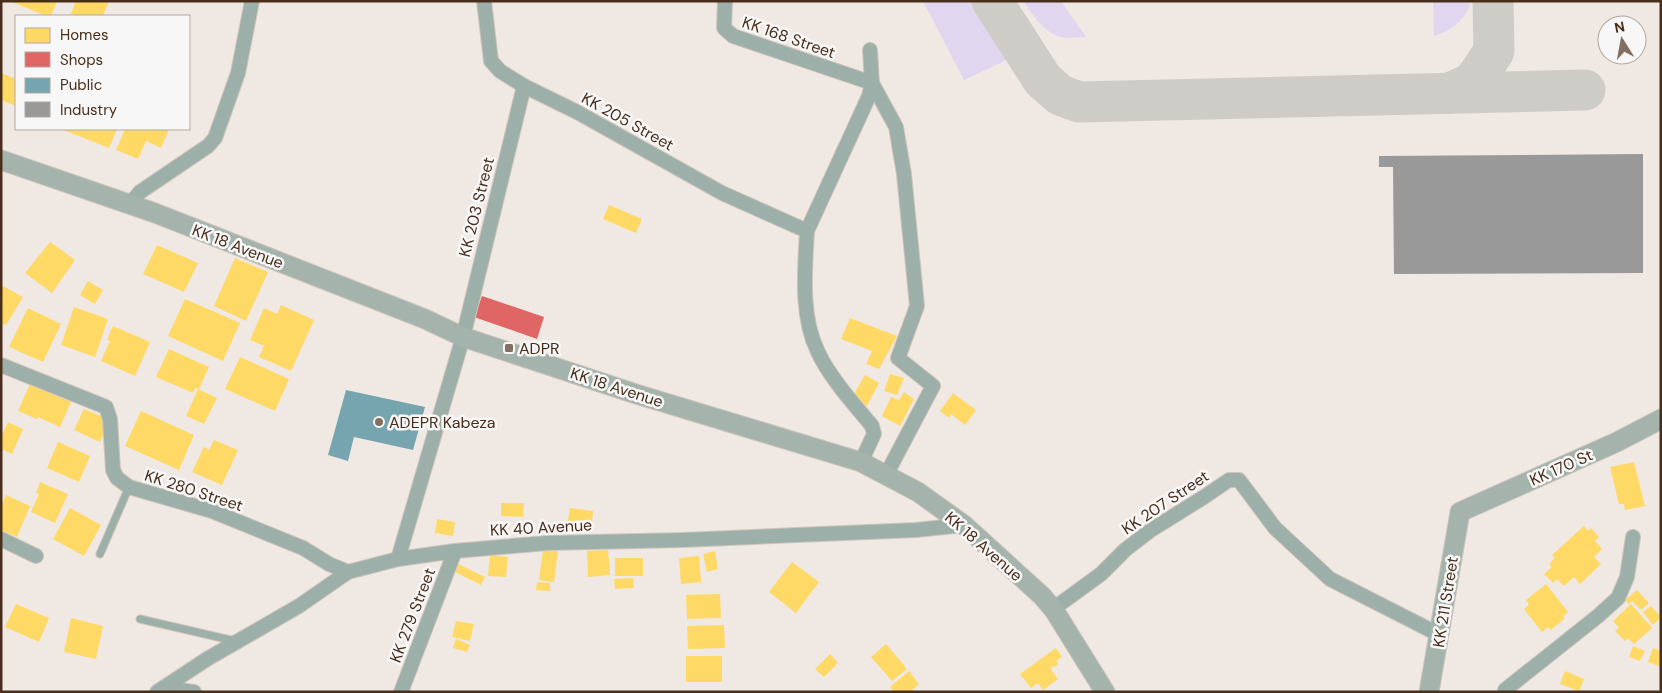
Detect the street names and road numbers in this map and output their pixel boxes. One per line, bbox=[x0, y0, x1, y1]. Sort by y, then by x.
street label: KK 168 Street bbox=[739, 12, 838, 63]
street label: KK 205 Street bbox=[578, 87, 678, 155]
street label: KK 203 Street bbox=[454, 155, 499, 259]
street label: KK 18 Avenue bbox=[189, 219, 287, 274]
street label: KK 18 Avenue bbox=[568, 363, 666, 412]
street label: KK 170 St bbox=[1526, 444, 1596, 491]
street label: KK 280 Street bbox=[142, 465, 246, 516]
street label: KK 207 Street bbox=[1118, 466, 1213, 539]
street label: KK 18 Avenue bbox=[940, 507, 1027, 586]
street label: KK 40 Avenue bbox=[489, 514, 593, 541]
street label: KK 211 Street bbox=[1428, 555, 1463, 649]
street label: KK 279 Street bbox=[385, 565, 440, 665]

